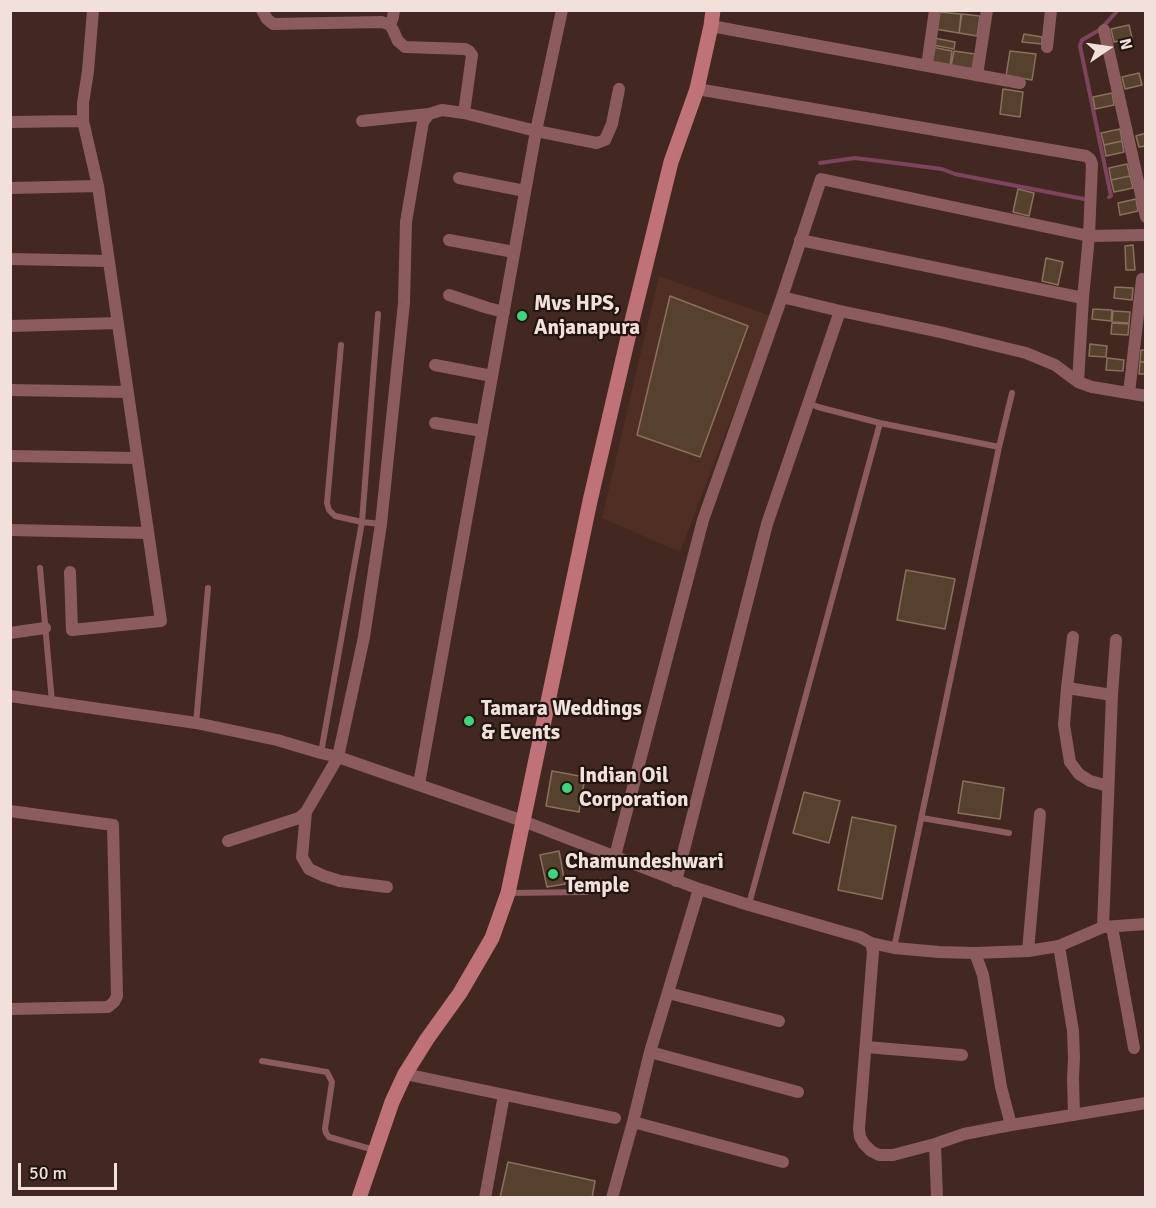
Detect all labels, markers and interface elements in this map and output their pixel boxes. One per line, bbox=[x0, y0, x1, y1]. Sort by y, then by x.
north arrow bbox=[1078, 18, 1138, 78]
text: N bbox=[1115, 36, 1137, 52]
place label: Mvs HPS, Anjanapura bbox=[534, 291, 640, 341]
marker: Mvs HPS, Anjanapura bbox=[515, 309, 529, 323]
place label: Tamara Weddings & Events bbox=[481, 696, 642, 746]
marker: Tamara Weddings & Events bbox=[462, 714, 476, 728]
place label: Indian Oil Corporation bbox=[579, 763, 689, 813]
marker: Indian Oil Corporation bbox=[560, 781, 574, 795]
place label: Chamundeshwari Temple bbox=[565, 849, 724, 899]
marker: Chamundeshwari Temple bbox=[546, 867, 560, 881]
scale bar bbox=[21, 1151, 120, 1189]
text: 50 m bbox=[29, 1162, 67, 1184]

